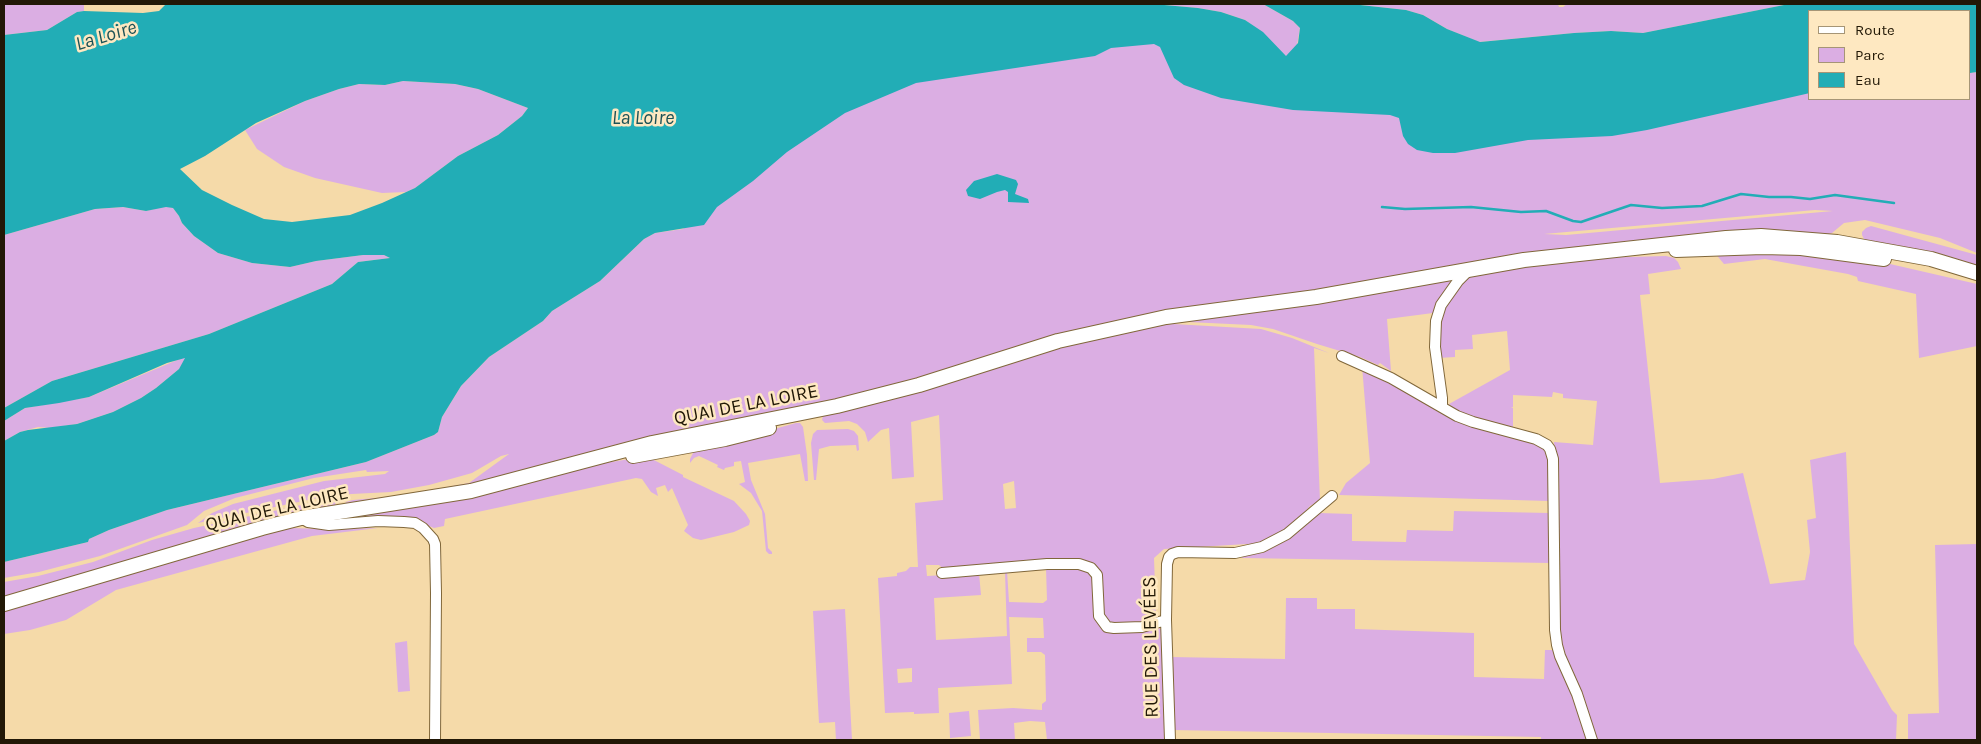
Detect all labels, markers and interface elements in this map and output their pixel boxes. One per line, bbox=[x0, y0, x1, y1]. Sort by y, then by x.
legend bbox=[1808, 10, 1971, 100]
water label: La Loire bbox=[73, 15, 139, 57]
text: Route bbox=[1855, 21, 1895, 39]
text: Parc bbox=[1855, 46, 1885, 64]
text: Eau bbox=[1855, 71, 1881, 89]
water label: La Loire bbox=[612, 106, 674, 130]
street label: QUAI DE LA LOIRE bbox=[672, 380, 820, 430]
street label: QUAI DE LA LOIRE bbox=[203, 481, 351, 537]
street label: RUE DES LEVÉES bbox=[1138, 576, 1164, 718]

